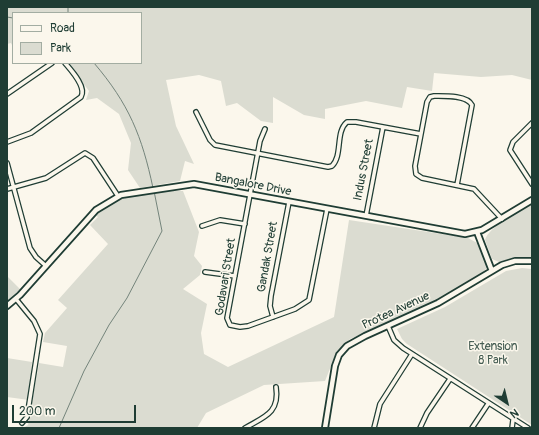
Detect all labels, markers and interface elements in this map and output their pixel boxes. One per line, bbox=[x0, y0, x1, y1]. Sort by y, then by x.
legend bbox=[12, 12, 142, 64]
text: Road bbox=[50, 21, 75, 36]
text: Park bbox=[50, 41, 71, 56]
street label: Indus Street bbox=[351, 138, 377, 202]
street label: Bangalore Drive bbox=[213, 170, 293, 200]
street label: Gandak Street bbox=[255, 221, 281, 293]
street label: Godavari Street bbox=[213, 237, 239, 317]
street label: Protea Avenue bbox=[360, 289, 432, 333]
park label: Extension 8 Park bbox=[468, 340, 518, 368]
north arrow bbox=[487, 383, 527, 423]
scale bar bbox=[14, 397, 138, 423]
text: 200 m bbox=[19, 404, 55, 419]
text: N bbox=[507, 406, 521, 421]

